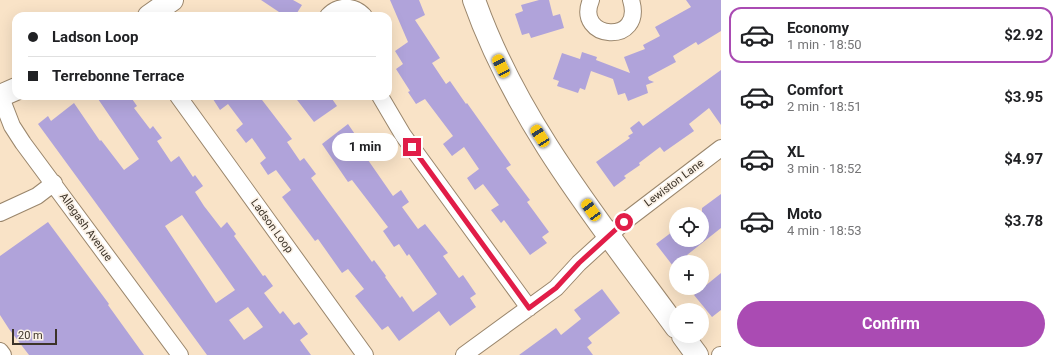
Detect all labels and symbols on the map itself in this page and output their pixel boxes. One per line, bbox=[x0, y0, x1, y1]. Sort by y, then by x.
car bbox=[490, 53, 512, 79]
car bbox=[528, 123, 552, 149]
callout: 1 min bbox=[332, 133, 398, 161]
route end bbox=[403, 138, 421, 156]
street label: Lewiston Lane bbox=[642, 156, 706, 209]
street label: Allagash Avenue bbox=[57, 190, 115, 264]
street label: Ladson Loop bbox=[248, 196, 296, 256]
car bbox=[579, 197, 603, 223]
route start bbox=[615, 213, 633, 231]
scale bar bbox=[12, 327, 57, 346]

